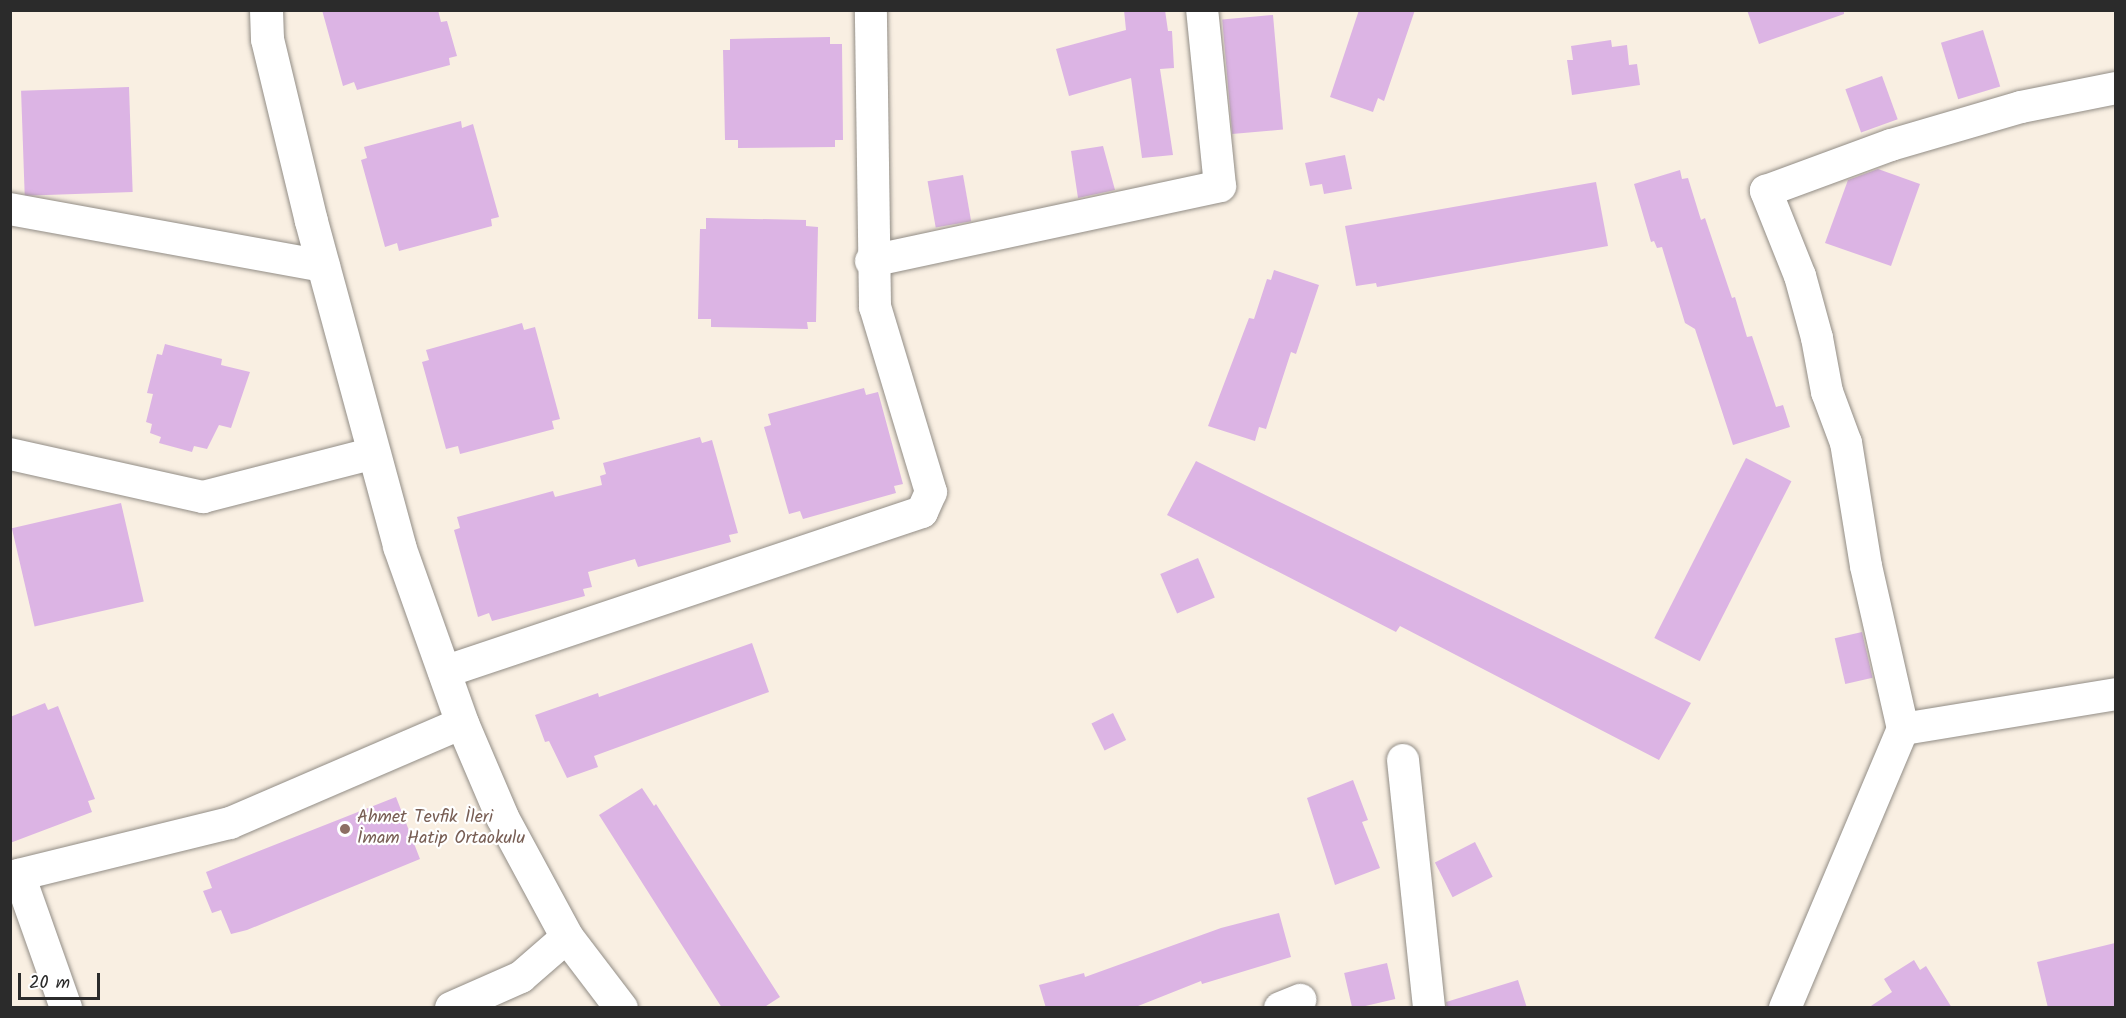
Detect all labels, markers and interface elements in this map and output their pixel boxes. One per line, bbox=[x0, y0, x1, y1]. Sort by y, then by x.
place label: Ahmet Tevfik İleri İmam Hatip Ortaokulu bbox=[357, 808, 525, 850]
marker: Ahmet Tevfik İleri İmam Hatip Ortaokulu bbox=[338, 822, 352, 836]
scale bar bbox=[21, 961, 104, 999]
text: 20 m bbox=[29, 969, 70, 998]

